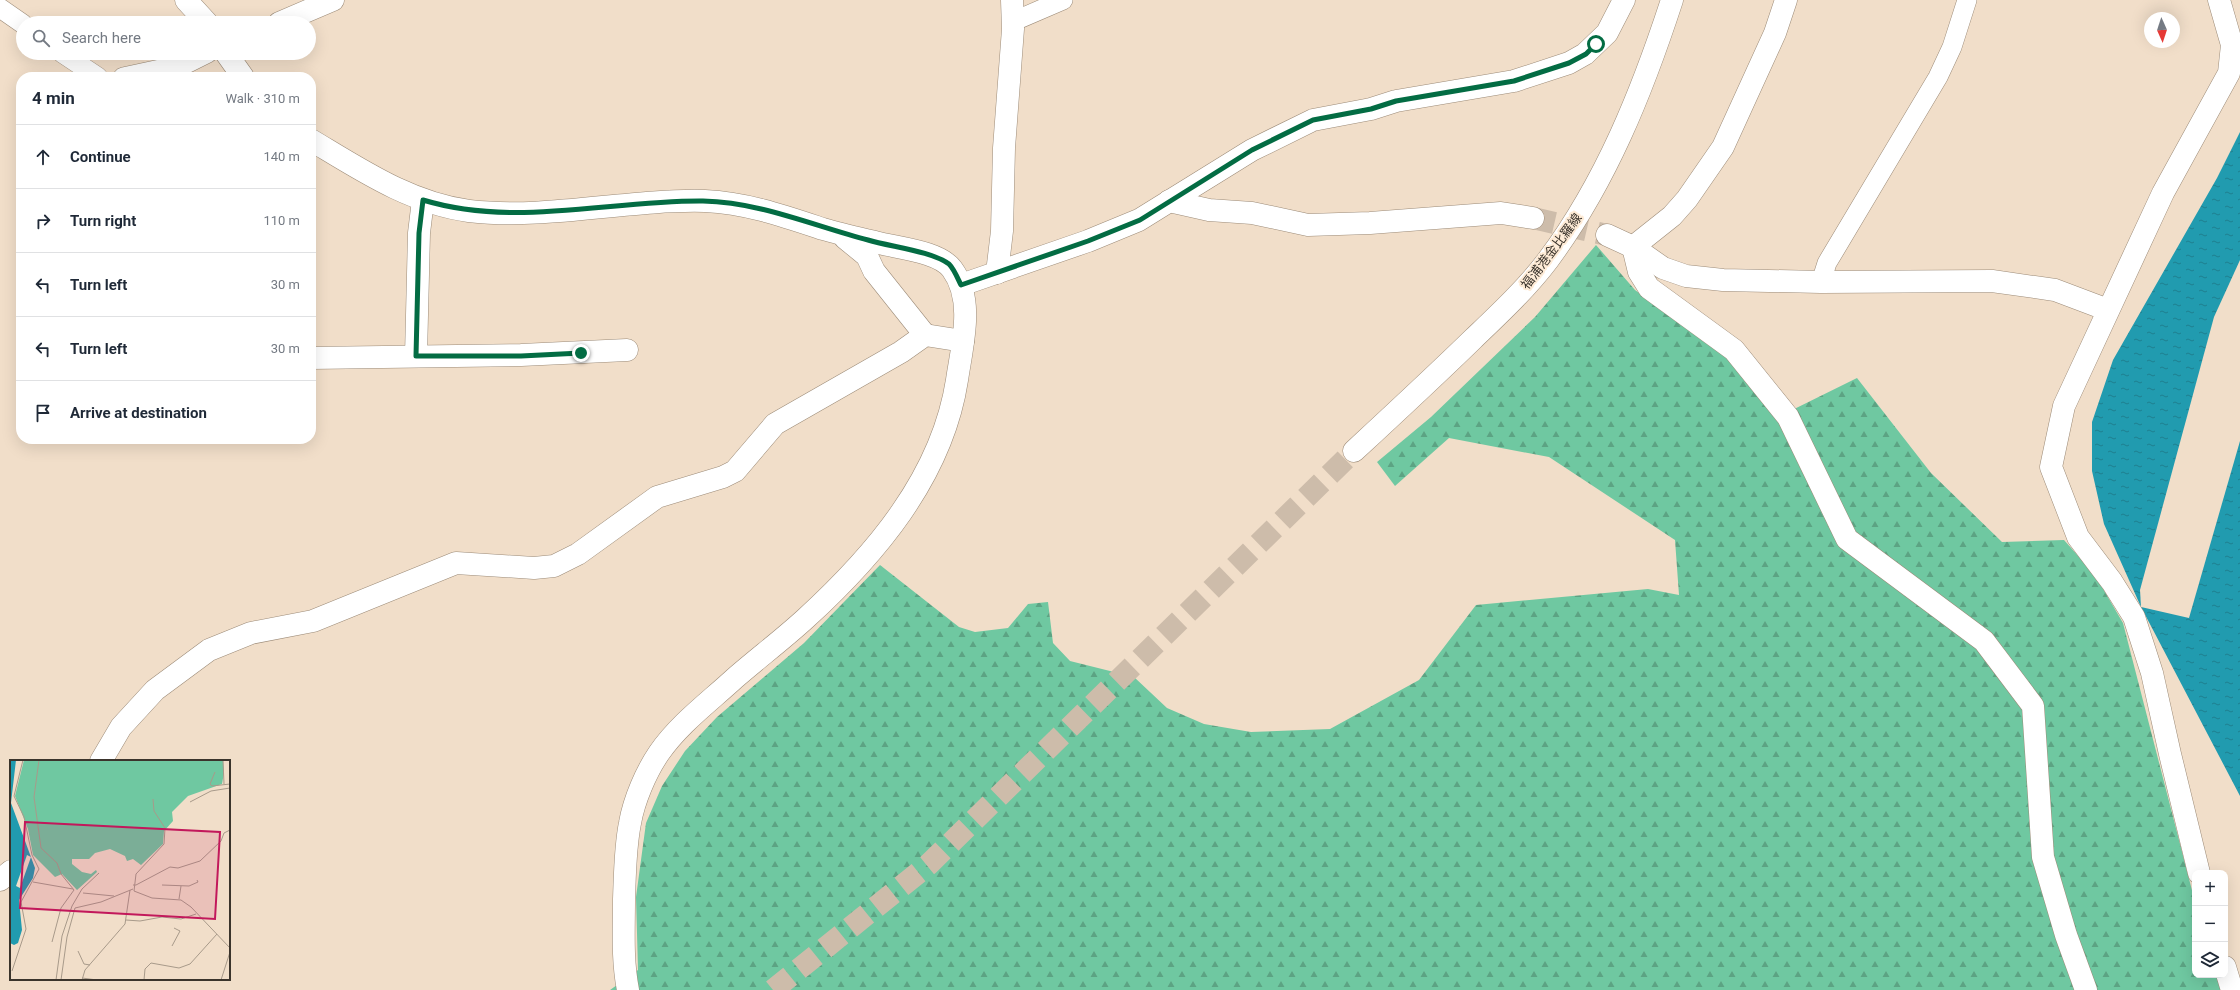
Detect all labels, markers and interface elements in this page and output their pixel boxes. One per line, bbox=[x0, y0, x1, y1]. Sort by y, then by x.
north arrow bbox=[2144, 12, 2180, 48]
search box bbox=[16, 16, 316, 60]
icon: search bbox=[30, 27, 52, 49]
text: Search here bbox=[62, 29, 141, 47]
route start bbox=[1587, 35, 1605, 53]
text: 4 min bbox=[32, 88, 75, 108]
text: Walk · 310 m bbox=[225, 91, 300, 106]
icon: ahead bbox=[32, 146, 54, 168]
text: Continue bbox=[70, 148, 131, 166]
text: 140 m bbox=[263, 149, 300, 164]
icon: right bbox=[32, 210, 54, 232]
street label: 福浦港金比羅線 bbox=[1518, 210, 1585, 292]
text: Turn right bbox=[70, 212, 136, 230]
text: 110 m bbox=[263, 213, 300, 228]
icon: left bbox=[32, 274, 54, 296]
text: Turn left bbox=[70, 276, 127, 294]
text: 30 m bbox=[271, 277, 300, 292]
icon: left bbox=[32, 338, 54, 360]
text: Turn left bbox=[70, 340, 127, 358]
text: 30 m bbox=[271, 341, 300, 356]
route end bbox=[572, 344, 590, 362]
icon: arrive bbox=[32, 402, 54, 424]
text: Arrive at destination bbox=[70, 404, 207, 422]
inset map bbox=[10, 760, 230, 980]
map controls bbox=[2192, 870, 2228, 978]
button: + bbox=[2192, 870, 2228, 906]
button: − bbox=[2192, 906, 2228, 942]
button: layers bbox=[2192, 942, 2228, 978]

